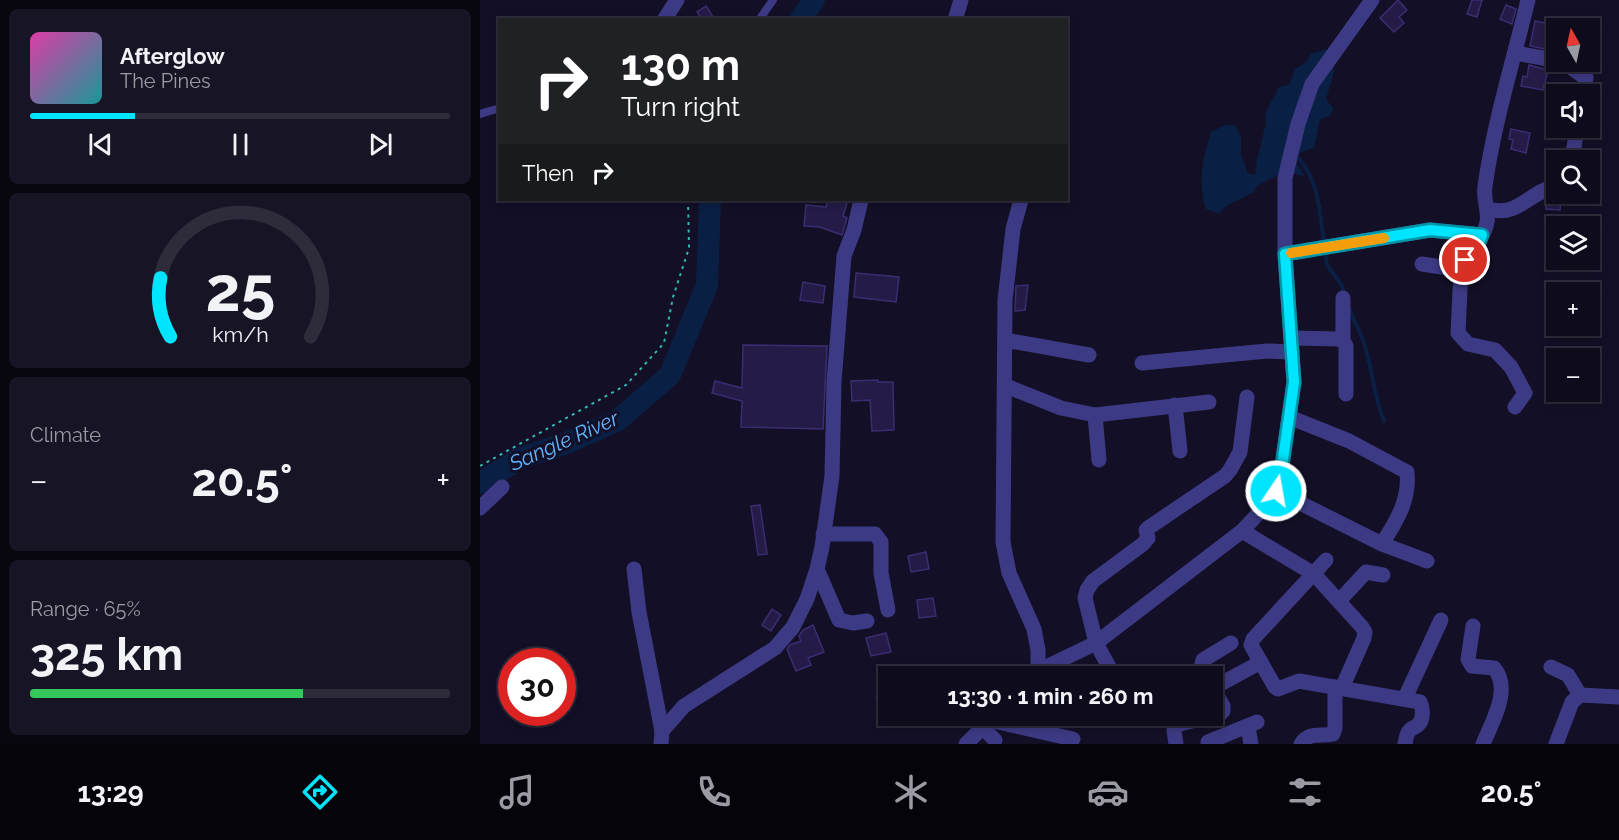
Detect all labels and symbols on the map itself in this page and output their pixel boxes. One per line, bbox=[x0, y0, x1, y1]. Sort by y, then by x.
north arrow bbox=[1546, 18, 1600, 72]
pin bbox=[1439, 234, 1490, 285]
water label: Sangle River bbox=[504, 405, 623, 476]
position arrow bbox=[1244, 459, 1308, 523]
speed limit sign: 30 bbox=[498, 648, 576, 726]

